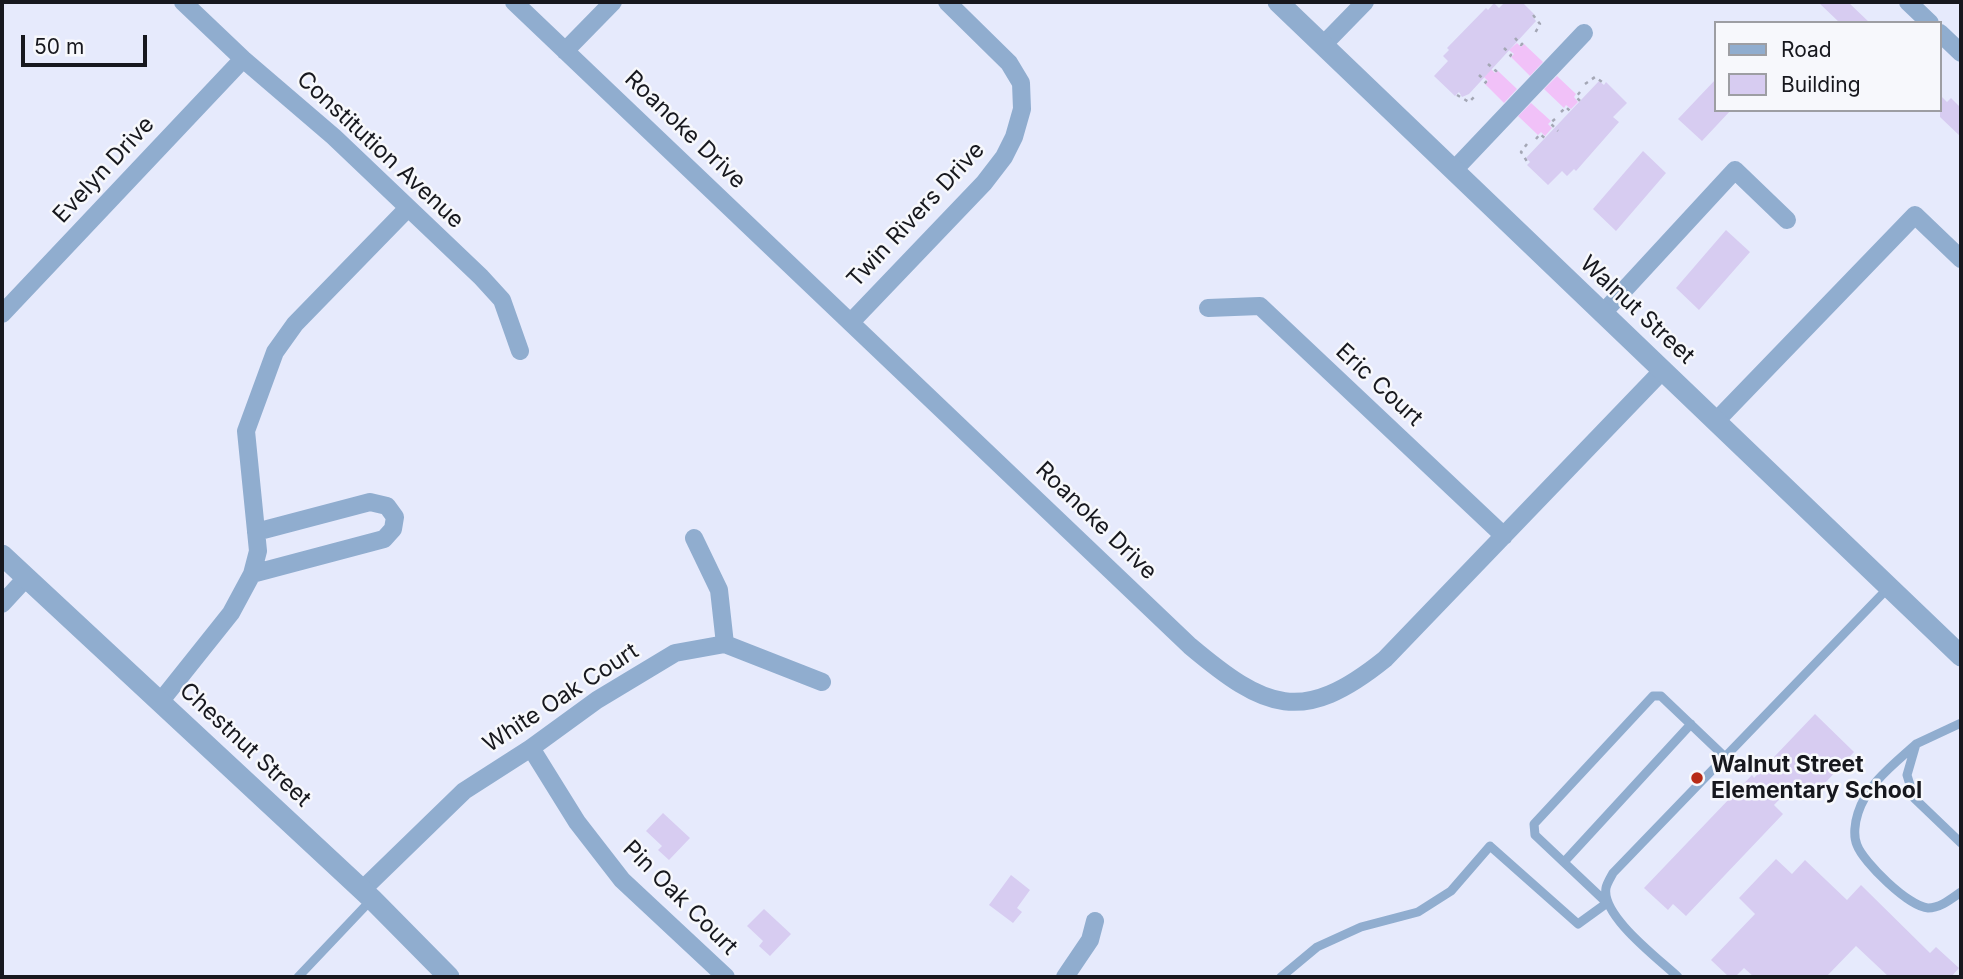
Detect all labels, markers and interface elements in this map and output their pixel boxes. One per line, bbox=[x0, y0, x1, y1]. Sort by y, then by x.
scale bar bbox=[24, 21, 150, 65]
legend bbox=[1714, 21, 1942, 112]
text: 50 m bbox=[34, 34, 84, 59]
text: Road bbox=[1781, 37, 1832, 62]
street label: Constitution Avenue bbox=[291, 65, 469, 235]
street label: Roanoke Drive bbox=[619, 65, 751, 195]
text: Building bbox=[1781, 72, 1861, 97]
street label: Evelyn Drive bbox=[48, 111, 160, 229]
street label: Twin Rivers Drive bbox=[842, 137, 990, 293]
street label: Walnut Street bbox=[1574, 250, 1700, 370]
street label: Eric Court bbox=[1330, 338, 1428, 432]
street label: Roanoke Drive bbox=[1030, 456, 1162, 586]
street label: White Oak Court bbox=[478, 638, 644, 758]
street label: Chestnut Street bbox=[174, 677, 316, 813]
place label: Walnut Street Elementary School bbox=[1711, 751, 1922, 805]
marker: Walnut Street Elementary School bbox=[1689, 770, 1705, 786]
street label: Pin Oak Court bbox=[617, 835, 743, 961]

